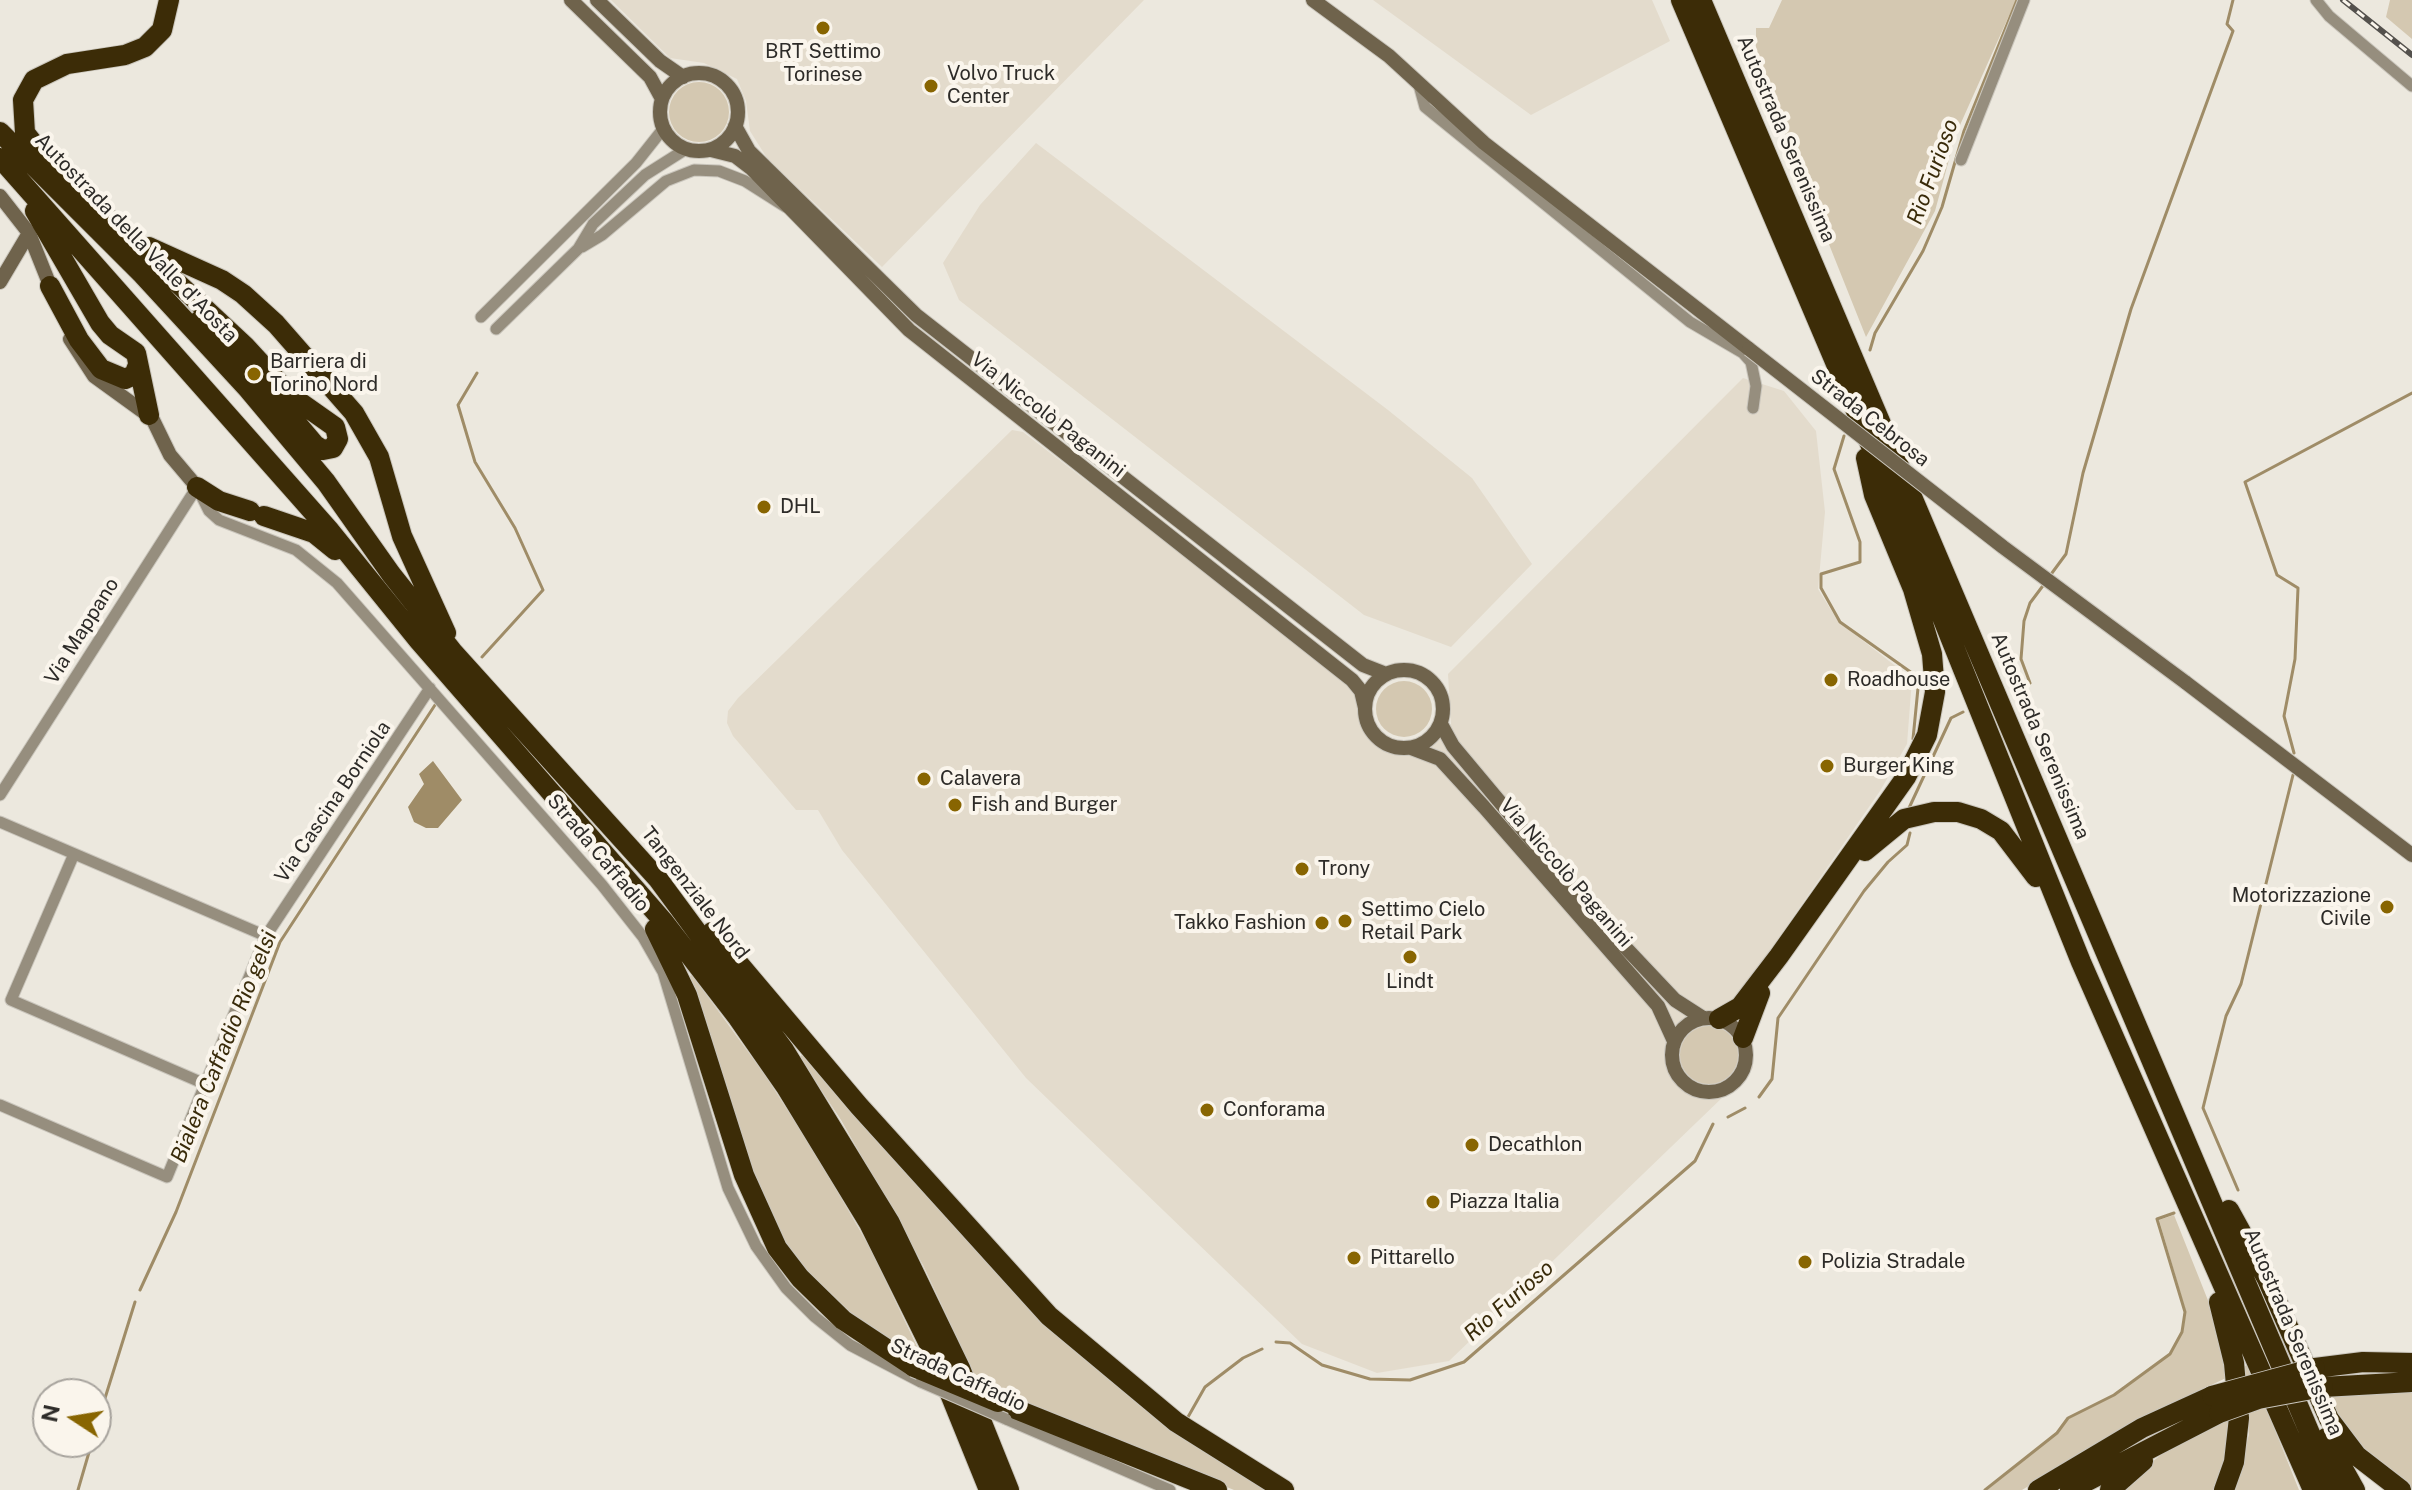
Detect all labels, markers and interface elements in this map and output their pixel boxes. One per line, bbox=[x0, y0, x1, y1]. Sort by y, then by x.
marker: BRT Settimo Torinese bbox=[814, 19, 832, 37]
street label: Autostrada Serenissima bbox=[1732, 32, 1840, 246]
place label: BRT Settimo Torinese bbox=[765, 40, 881, 87]
place label: Volvo Truck Center bbox=[947, 62, 1055, 109]
marker: Volvo Truck Center bbox=[922, 77, 940, 95]
water label: Rio Furioso bbox=[1902, 116, 1964, 228]
street label: Autostrada della Valle d'Aosta bbox=[30, 129, 242, 347]
street label: Via Niccolò Paganini bbox=[966, 347, 1130, 483]
place label: Barriera di Torino Nord bbox=[270, 350, 378, 397]
street label: Strada Cebrosa bbox=[1806, 364, 1934, 472]
marker: Barriera di Torino Nord bbox=[245, 365, 263, 383]
place label: DHL bbox=[780, 495, 821, 519]
marker: DHL bbox=[755, 498, 773, 516]
street label: Via Mappano bbox=[40, 573, 124, 689]
street label: Autostrada Serenissima bbox=[1986, 629, 2094, 843]
place label: Roadhouse bbox=[1847, 668, 1950, 692]
marker: Roadhouse bbox=[1822, 671, 1840, 689]
street label: Via Cascina Borniola bbox=[270, 717, 396, 887]
place label: Burger King bbox=[1843, 754, 1954, 778]
marker: Burger King bbox=[1818, 757, 1836, 775]
place label: Calavera bbox=[940, 767, 1021, 791]
marker: Calavera bbox=[915, 770, 933, 788]
street label: Strada Caffadio bbox=[542, 789, 654, 917]
place label: Fish and Burger bbox=[971, 793, 1118, 817]
street label: Via Niccolò Paganini bbox=[1495, 794, 1637, 952]
marker: Fish and Burger bbox=[946, 796, 964, 814]
street label: Tangenziale Nord bbox=[636, 822, 754, 964]
place label: Trony bbox=[1318, 857, 1370, 881]
marker: Trony bbox=[1293, 860, 1311, 878]
place label: Motorizzazione Civile bbox=[2232, 884, 2371, 931]
place label: Settimo Cielo Retail Park bbox=[1361, 898, 1485, 945]
marker: Motorizzazione Civile bbox=[2378, 898, 2396, 916]
place label: Takko Fashion bbox=[1174, 911, 1306, 935]
marker: Settimo Cielo Retail Park bbox=[1336, 912, 1354, 930]
marker: Takko Fashion bbox=[1313, 914, 1331, 932]
water label: Bialera Caffadio Rio gelsi bbox=[165, 927, 283, 1167]
marker: Lindt bbox=[1401, 948, 1419, 966]
place label: Lindt bbox=[1386, 970, 1434, 994]
place label: Conforama bbox=[1223, 1098, 1325, 1122]
marker: Conforama bbox=[1198, 1101, 1216, 1119]
place label: Decathlon bbox=[1488, 1133, 1582, 1157]
marker: Decathlon bbox=[1463, 1136, 1481, 1154]
place label: Piazza Italia bbox=[1449, 1190, 1559, 1214]
marker: Piazza Italia bbox=[1424, 1193, 1442, 1211]
street label: Autostrada Serenissima bbox=[2239, 1225, 2347, 1439]
place label: Pittarello bbox=[1370, 1246, 1455, 1270]
marker: Pittarello bbox=[1345, 1249, 1363, 1267]
place label: Polizia Stradale bbox=[1821, 1250, 1965, 1274]
marker: Polizia Stradale bbox=[1796, 1253, 1814, 1271]
water label: Rio Furioso bbox=[1459, 1255, 1559, 1347]
street label: Strada Caffadio bbox=[887, 1333, 1029, 1417]
north arrow bbox=[32, 1378, 112, 1458]
text: N bbox=[36, 1402, 65, 1425]

